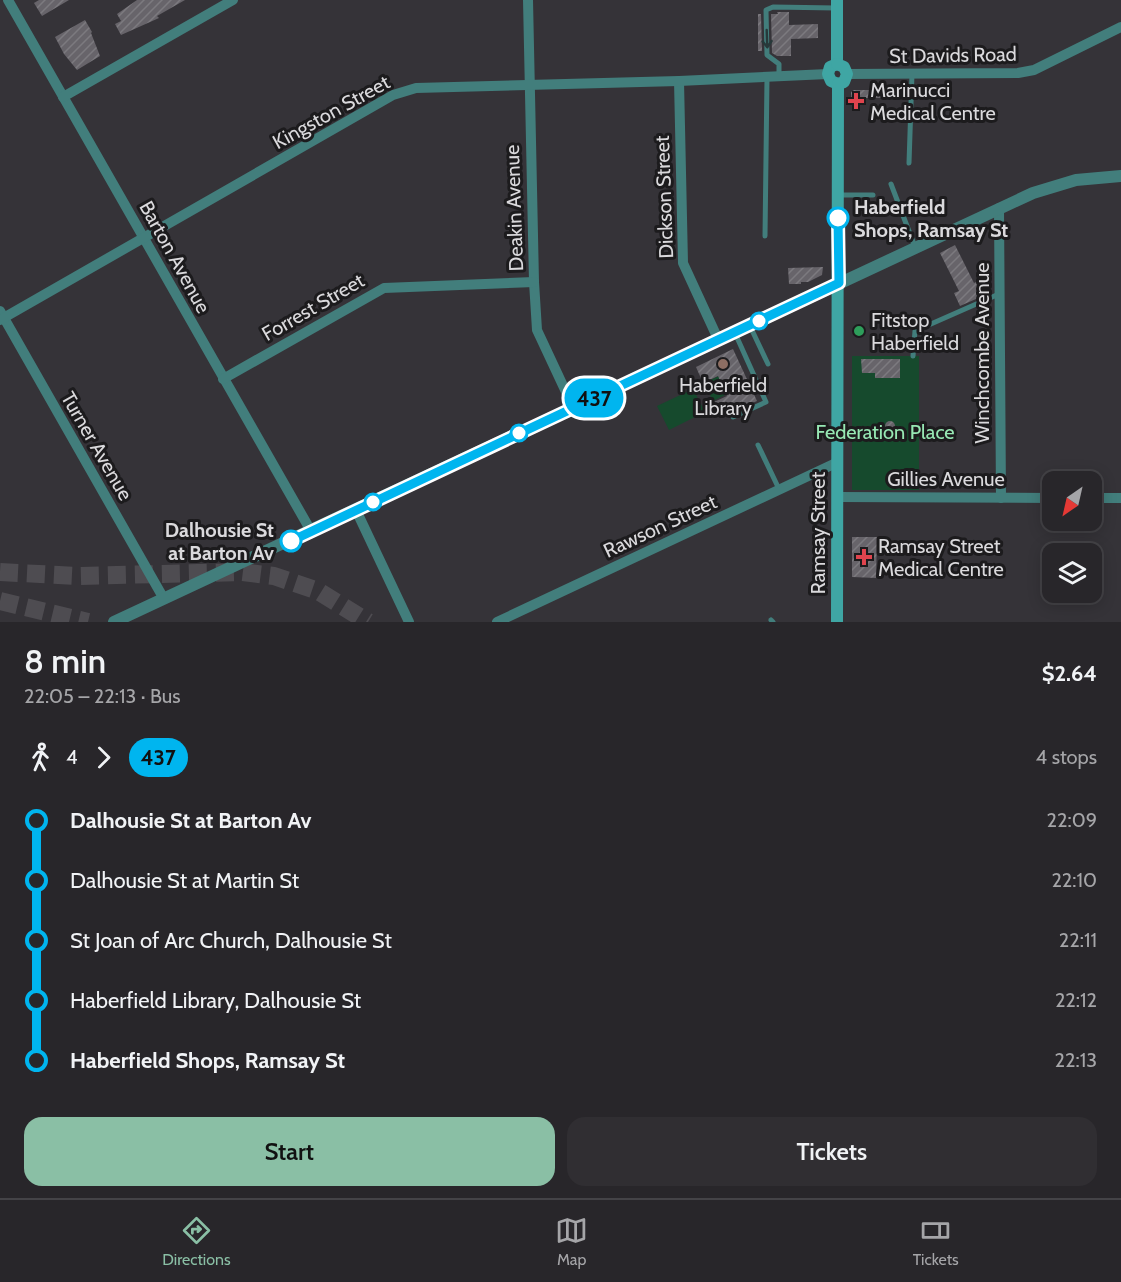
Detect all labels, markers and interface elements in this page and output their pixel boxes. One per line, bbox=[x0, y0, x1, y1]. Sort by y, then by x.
one-way arrow bbox=[761, 28, 772, 48]
street label: St Davids Road bbox=[889, 42, 1017, 68]
street label: Kingston Street bbox=[268, 70, 394, 154]
place label: Marinucci Medical Centre bbox=[870, 78, 996, 125]
marker: Marinucci Medical Centre bbox=[847, 92, 865, 110]
street label: Dickson Street bbox=[650, 135, 678, 259]
street label: Deakin Avenue bbox=[500, 144, 528, 272]
place label: Haberfield Shops, Ramsay St bbox=[854, 195, 1008, 242]
street label: Barton Avenue bbox=[134, 197, 216, 317]
marker: Haberfield Shops, Ramsay St bbox=[827, 207, 849, 229]
street label: Winchcombe Avenue bbox=[970, 263, 994, 443]
street label: Forrest Street bbox=[258, 268, 369, 346]
place label: Fitstop Haberfield bbox=[871, 308, 959, 355]
unlabelled marker bbox=[750, 312, 768, 330]
marker: Fitstop Haberfield bbox=[852, 324, 866, 338]
marker: Haberfield Library bbox=[716, 357, 730, 371]
place label: Haberfield Library bbox=[679, 373, 767, 420]
line badge: 437 bbox=[560, 378, 628, 418]
text: 437 bbox=[576, 386, 612, 411]
street label: Turner Avenue bbox=[56, 387, 138, 505]
park label: Federation Place bbox=[815, 420, 955, 444]
unlabelled marker bbox=[510, 424, 528, 442]
street label: Gillies Avenue bbox=[887, 467, 1005, 491]
street label: Ramsay Street bbox=[806, 471, 830, 594]
north arrow bbox=[1042, 471, 1102, 531]
map controls bbox=[1042, 471, 1102, 603]
street label: Rawson Street bbox=[600, 489, 721, 563]
unlabelled marker bbox=[364, 493, 382, 511]
place label: Dalhousie St at Barton Av bbox=[165, 518, 274, 565]
marker: Dalhousie St at Barton Av bbox=[280, 530, 302, 552]
place label: Ramsay Street Medical Centre bbox=[878, 534, 1004, 581]
button: layers bbox=[1042, 543, 1102, 603]
marker: Ramsay Street Medical Centre bbox=[855, 548, 873, 566]
text: 8 min bbox=[24, 641, 106, 681]
text: $2.64 bbox=[1042, 660, 1097, 687]
text: 22:05 – 22:13 · Bus bbox=[24, 684, 181, 708]
icon: walk bbox=[24, 741, 57, 774]
icon: forward bbox=[87, 741, 120, 774]
text: 4 bbox=[66, 745, 78, 769]
text: 437 bbox=[141, 745, 176, 770]
text: 4 stops bbox=[1036, 745, 1097, 769]
text: Dalhousie St at Barton Av bbox=[70, 807, 311, 834]
text: 22:09 bbox=[1047, 808, 1097, 832]
text: Dalhousie St at Martin St bbox=[70, 867, 299, 894]
text: 22:10 bbox=[1051, 868, 1097, 892]
text: St Joan of Arc Church, Dalhousie St bbox=[70, 927, 392, 954]
text: 22:11 bbox=[1059, 928, 1097, 952]
text: Haberfield Library, Dalhousie St bbox=[70, 987, 361, 1014]
text: 22:12 bbox=[1055, 988, 1097, 1012]
text: Haberfield Shops, Ramsay St bbox=[70, 1047, 345, 1074]
text: 22:13 bbox=[1055, 1048, 1097, 1072]
button: Start bbox=[24, 1117, 555, 1186]
button: Tickets bbox=[567, 1117, 1097, 1186]
tab: Directions bbox=[162, 1214, 231, 1269]
tab: Map bbox=[555, 1214, 588, 1269]
tab: Tickets bbox=[913, 1214, 959, 1269]

